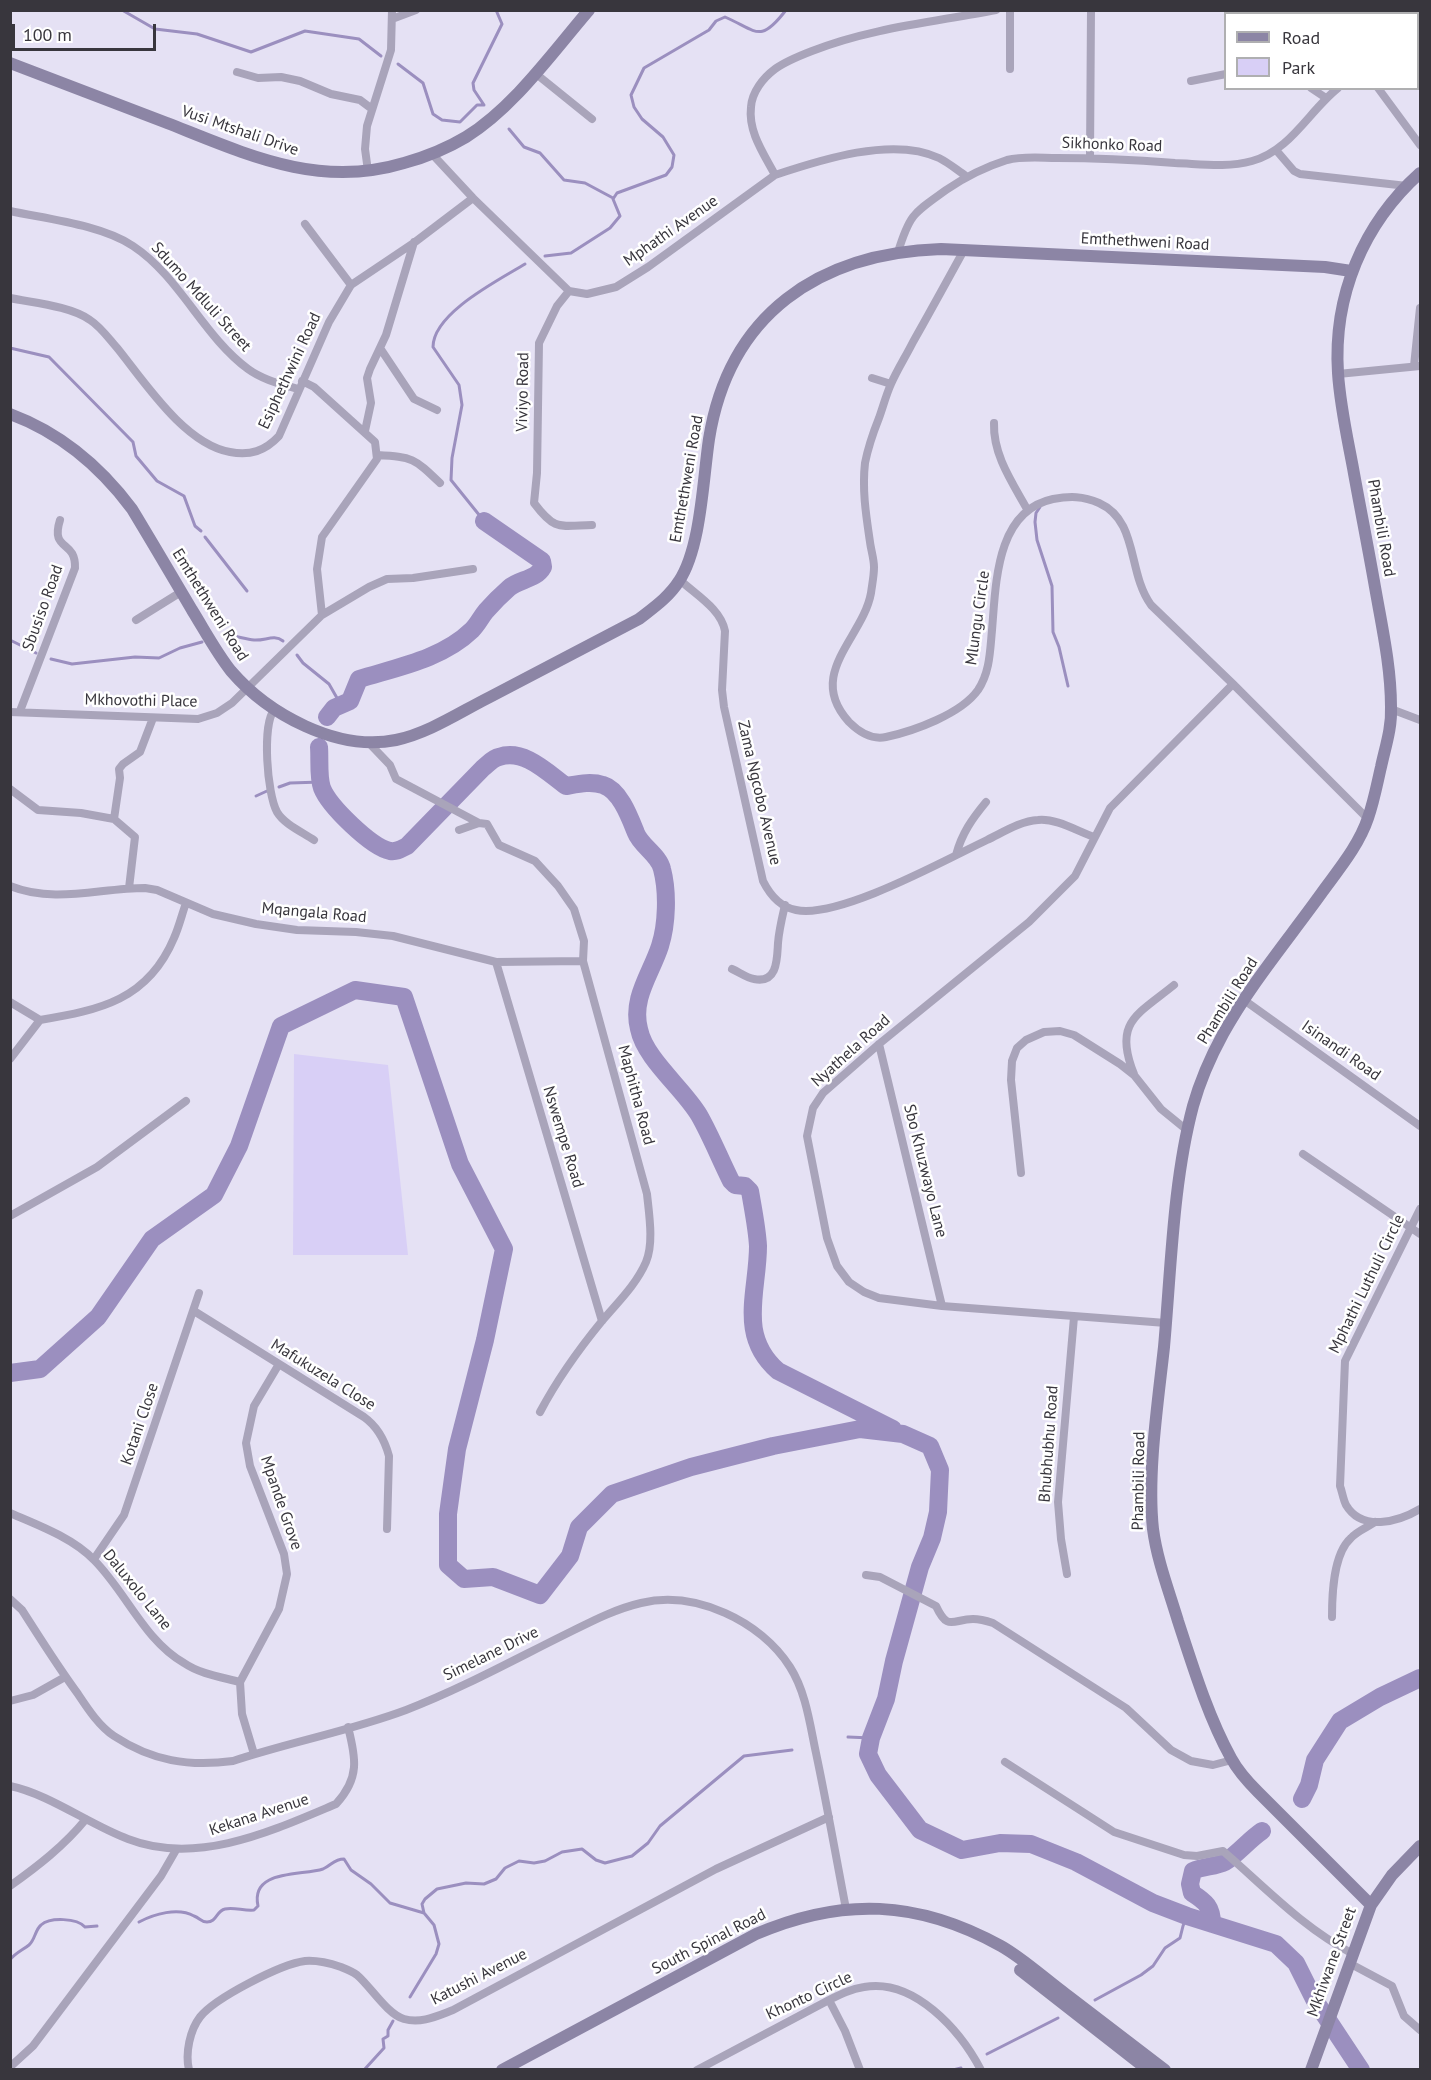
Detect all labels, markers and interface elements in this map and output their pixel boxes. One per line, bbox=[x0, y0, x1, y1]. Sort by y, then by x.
scale bar bbox=[15, 12, 159, 50]
legend bbox=[1224, 12, 1419, 90]
text: 100 m bbox=[23, 23, 72, 46]
text: Road bbox=[1282, 26, 1320, 49]
text: Park bbox=[1282, 56, 1315, 79]
street label: Vusi Mtshali Drive bbox=[179, 102, 301, 160]
street label: Sikhonko Road bbox=[1061, 134, 1163, 156]
street label: Mphathi Avenue bbox=[620, 191, 722, 271]
street label: Emthethweni Road bbox=[1080, 229, 1210, 255]
street label: Sdumo Mdluli Street bbox=[147, 238, 255, 356]
street label: Esiphethwini Road bbox=[255, 310, 325, 432]
street label: Viviyo Road bbox=[513, 352, 533, 432]
street label: Emthethweni Road bbox=[666, 414, 708, 544]
street label: Phambili Road bbox=[1363, 478, 1399, 578]
street label: Emthethweni Road bbox=[168, 545, 252, 665]
street label: Sbusiso Road bbox=[19, 562, 67, 654]
street label: Mlungu Circle bbox=[962, 570, 994, 666]
street label: Mkhovothi Place bbox=[84, 690, 198, 712]
street label: Zama Ngcobo Avenue bbox=[733, 719, 785, 867]
street label: Mqangala Road bbox=[261, 899, 367, 927]
street label: Phambili Road bbox=[1194, 954, 1262, 1048]
street label: Nyathela Road bbox=[808, 1011, 894, 1091]
street label: Isinandi Road bbox=[1298, 1017, 1384, 1085]
street label: Maphitha Road bbox=[613, 1043, 659, 1147]
street label: Nswempe Road bbox=[538, 1084, 588, 1190]
street label: Sbo Khuzwayo Lane bbox=[899, 1102, 951, 1240]
street label: Mphathi Luthuli Circle bbox=[1325, 1211, 1409, 1357]
street label: Mafukuzela Close bbox=[267, 1335, 379, 1415]
street label: Kotani Close bbox=[117, 1380, 163, 1468]
street label: Bhubhubhu Road bbox=[1035, 1385, 1063, 1503]
street label: Phambili Road bbox=[1129, 1432, 1149, 1530]
street label: Mpande Grove bbox=[256, 1453, 306, 1553]
street label: Daluxolo Lane bbox=[99, 1546, 175, 1634]
street label: Simelane Drive bbox=[440, 1623, 542, 1685]
street label: Kekana Avenue bbox=[207, 1790, 311, 1840]
street label: South Spinal Road bbox=[649, 1905, 769, 1979]
street label: Mkhiwane Street bbox=[1303, 1905, 1361, 2019]
street label: Katushi Avenue bbox=[428, 1945, 530, 2009]
street label: Khonto Circle bbox=[763, 1968, 855, 2024]

